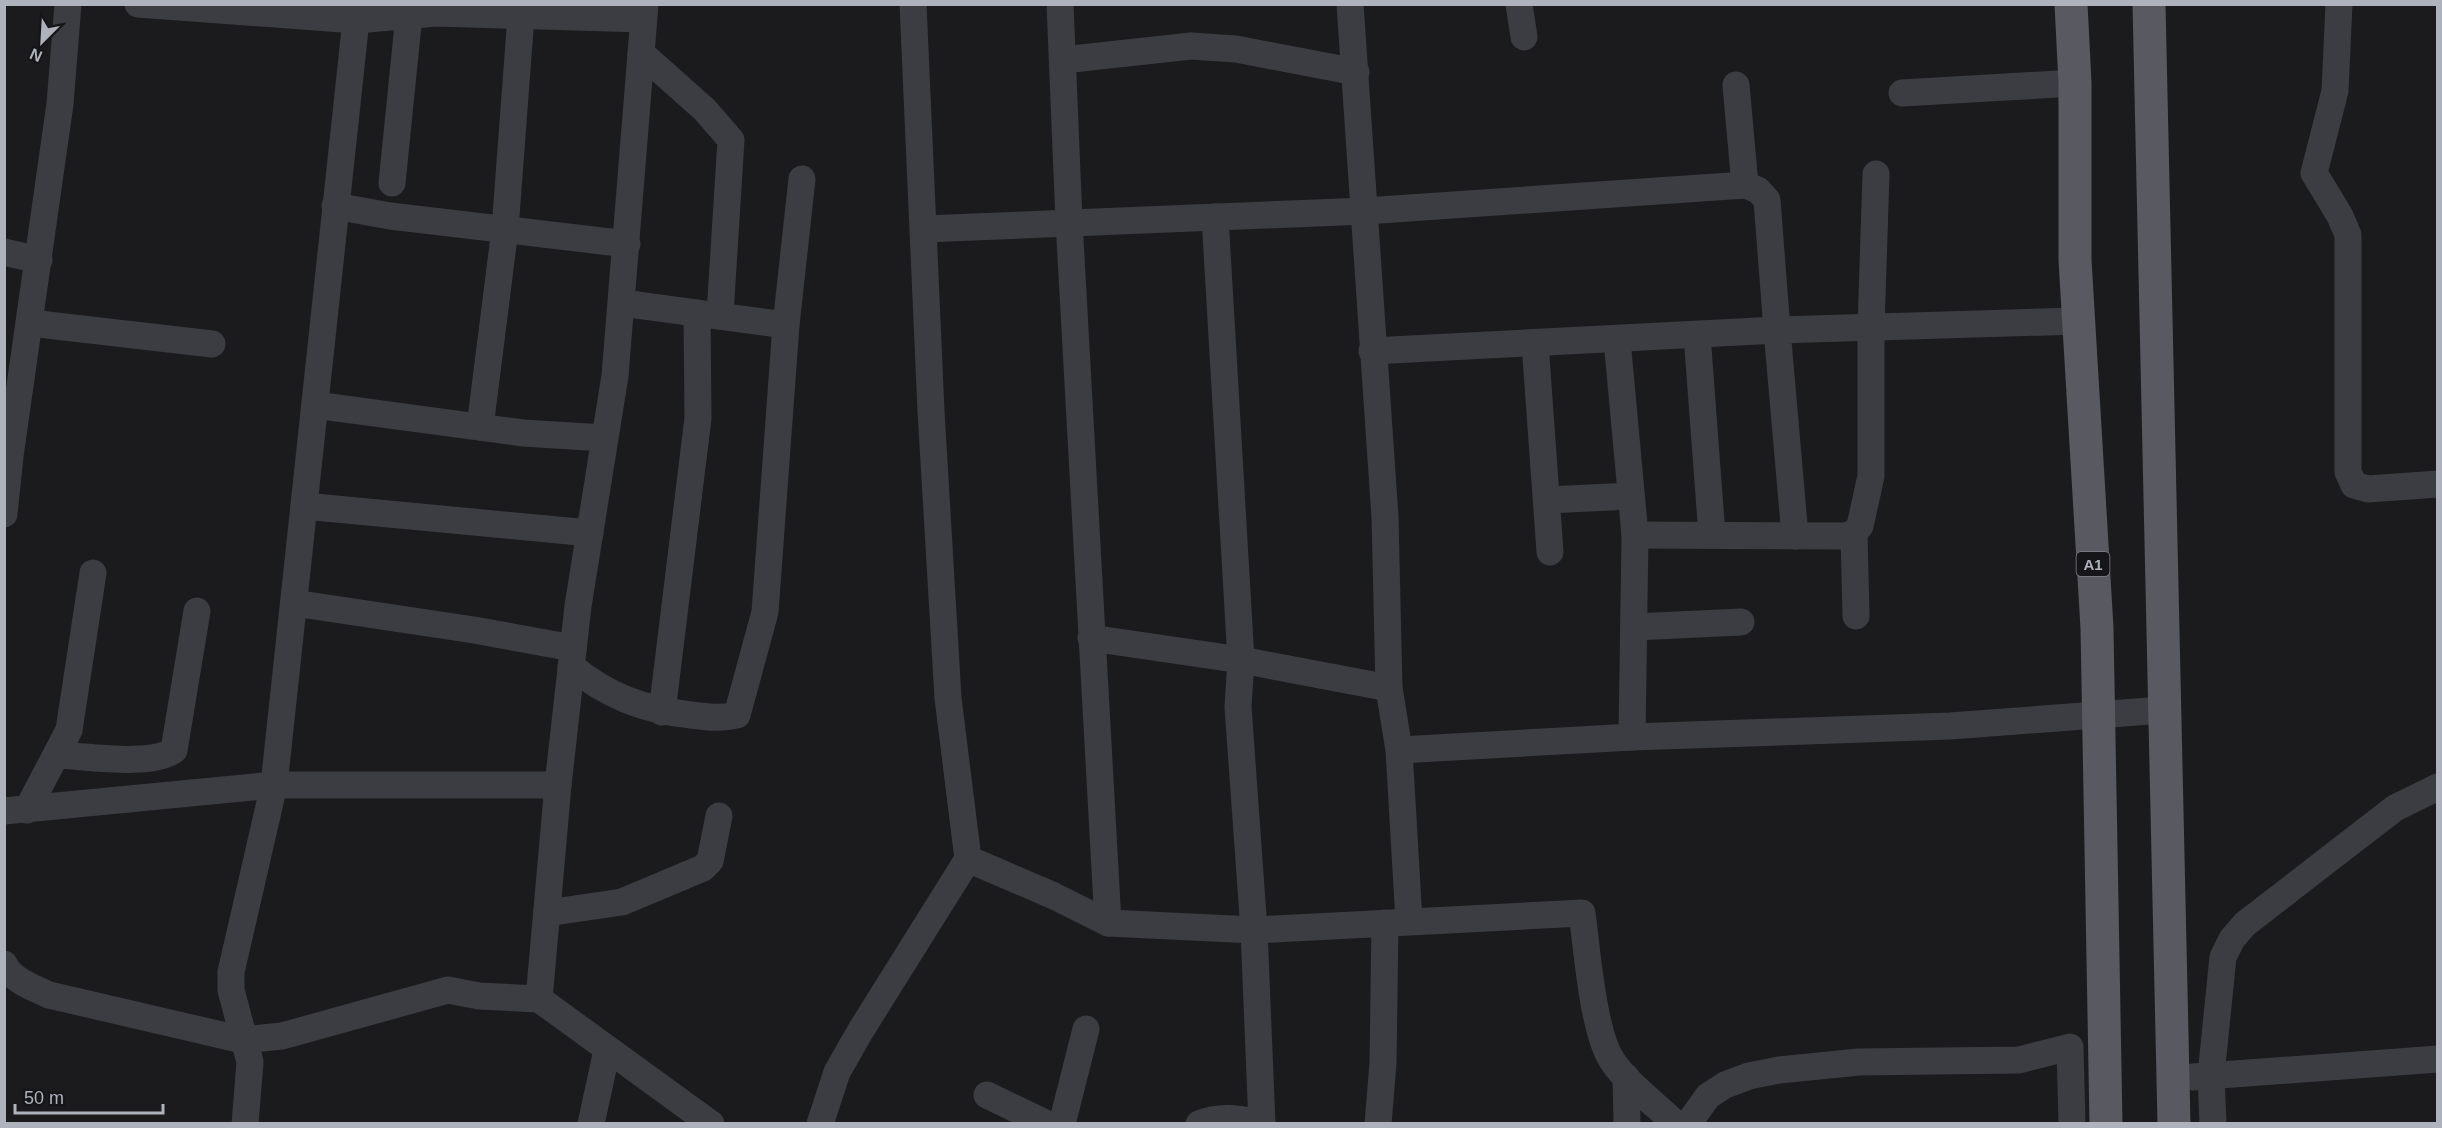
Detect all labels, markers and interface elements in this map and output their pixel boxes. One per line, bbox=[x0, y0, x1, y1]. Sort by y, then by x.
north arrow bbox=[12, 12, 72, 72]
text: N bbox=[27, 45, 45, 65]
road number: A1 bbox=[2076, 552, 2110, 576]
scale bar bbox=[15, 1077, 164, 1115]
text: 50 m bbox=[24, 1088, 64, 1108]

